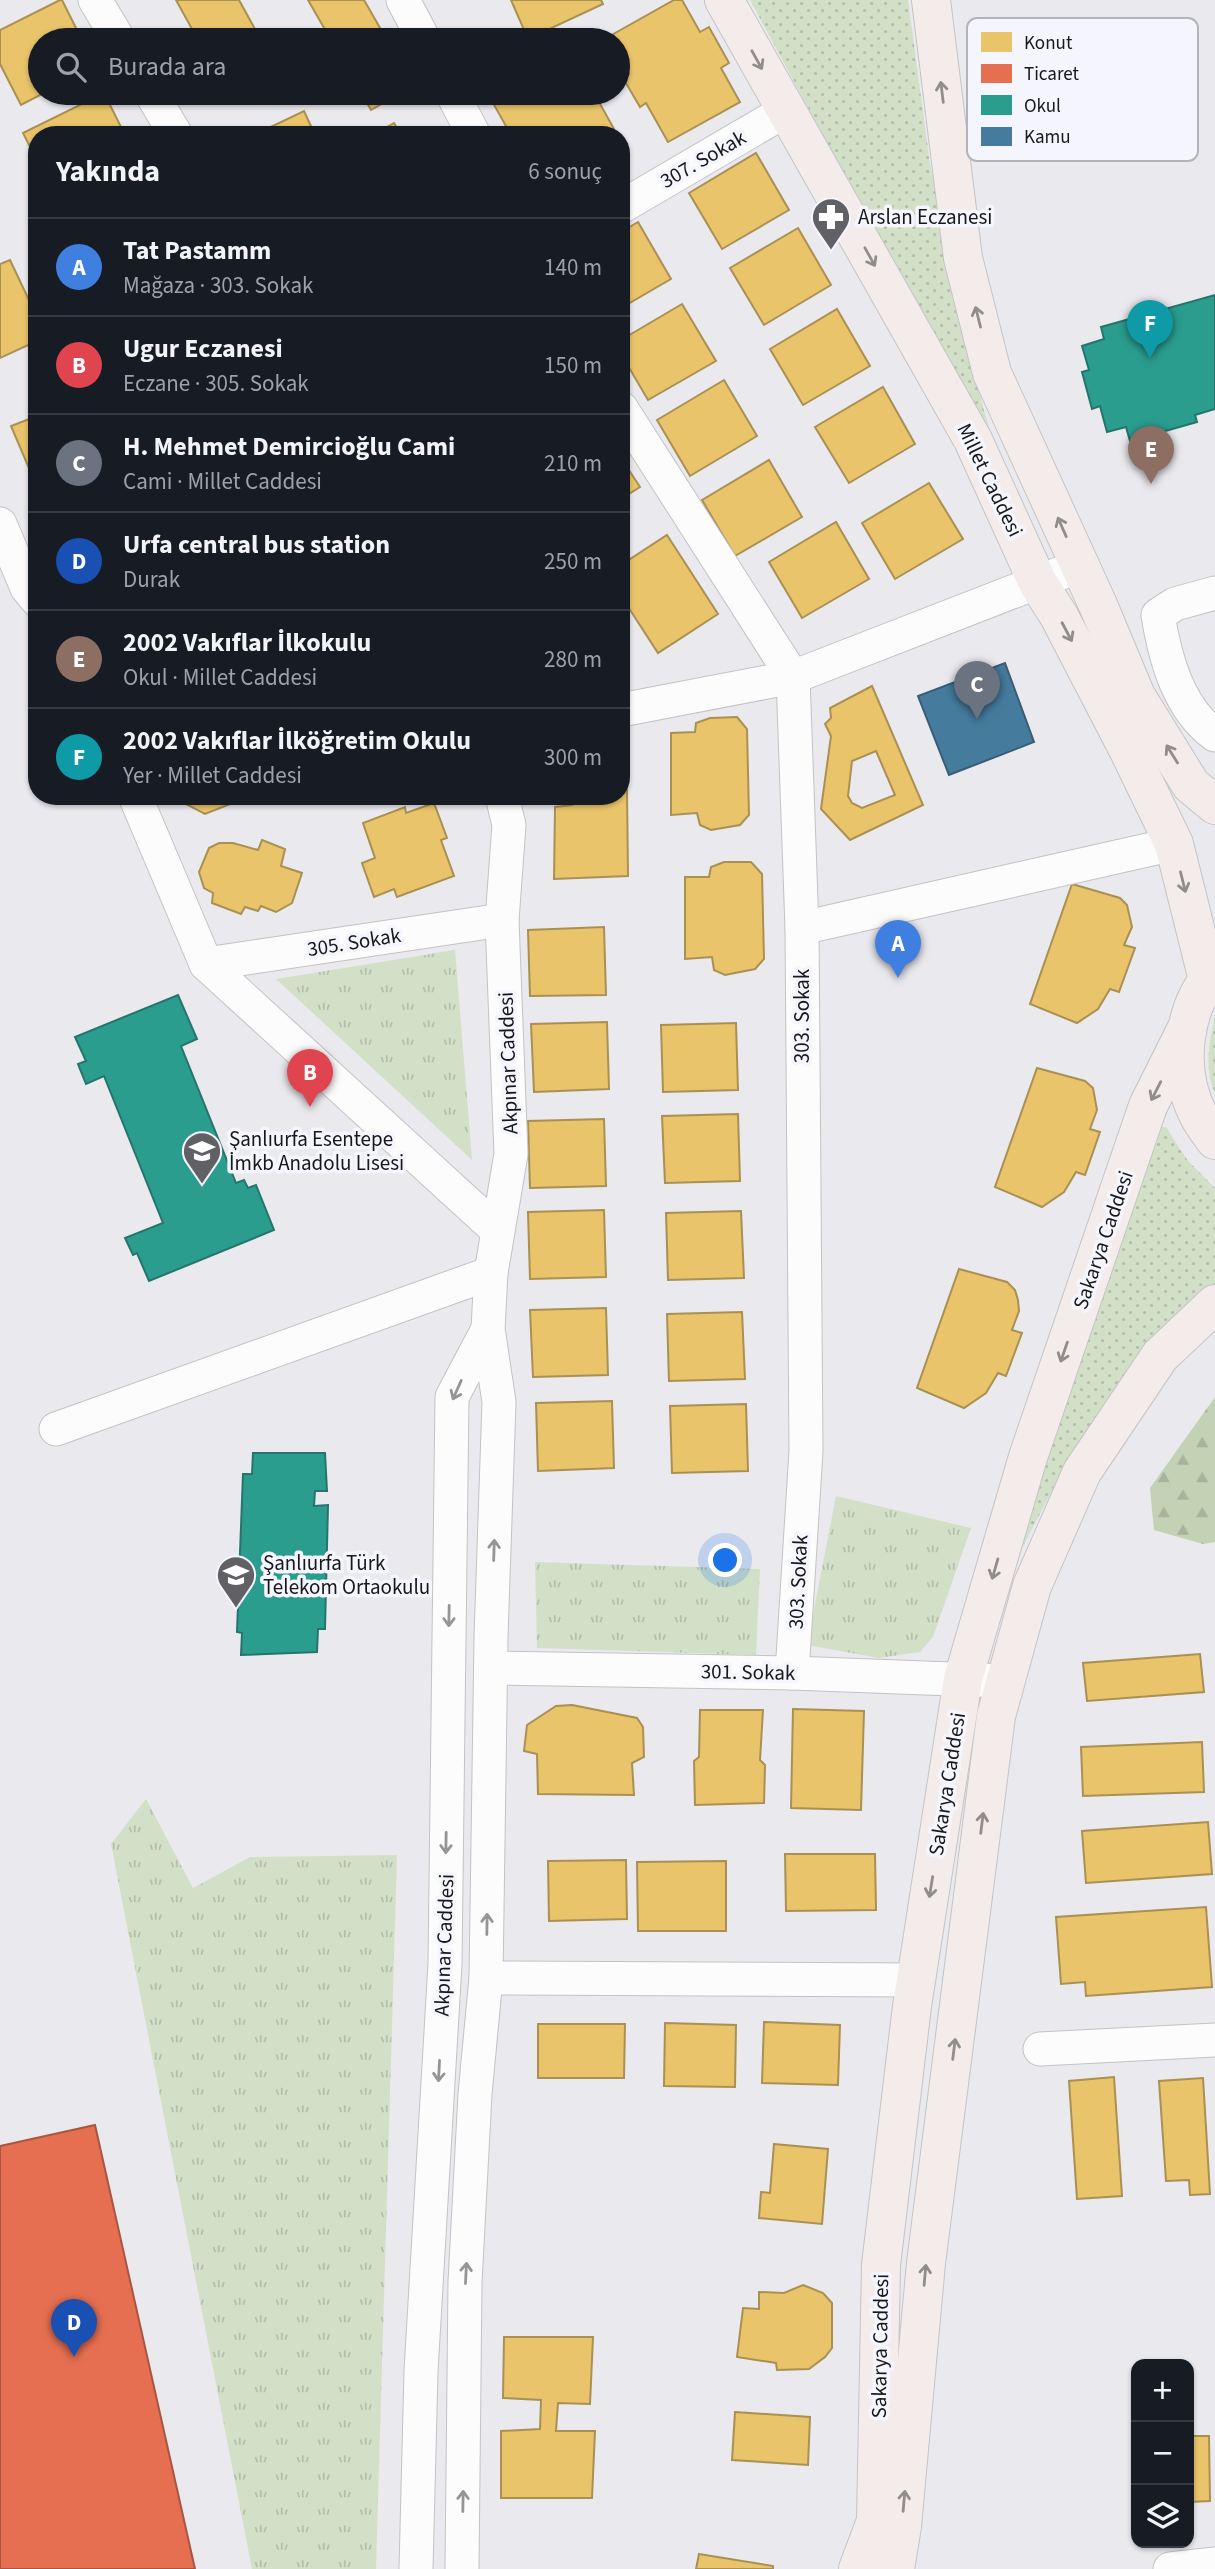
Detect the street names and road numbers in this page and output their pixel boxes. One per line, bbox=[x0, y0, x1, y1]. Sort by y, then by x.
street label: 307. Sokak bbox=[655, 122, 752, 196]
street label: Millet Caddesi bbox=[950, 418, 1030, 542]
street label: 305. Sokak bbox=[305, 920, 404, 964]
street label: 303. Sokak bbox=[787, 968, 817, 1063]
street label: Akpınar Caddesi bbox=[491, 991, 525, 1135]
street label: Sakarya Caddesi bbox=[1065, 1167, 1141, 1313]
street label: 303. Sokak bbox=[781, 1533, 815, 1630]
street label: 301. Sokak bbox=[700, 1656, 796, 1688]
street label: Sakarya Caddesi bbox=[921, 1710, 973, 1858]
street label: Akpınar Caddesi bbox=[427, 1873, 461, 2017]
street label: Sakarya Caddesi bbox=[864, 2273, 896, 2419]

